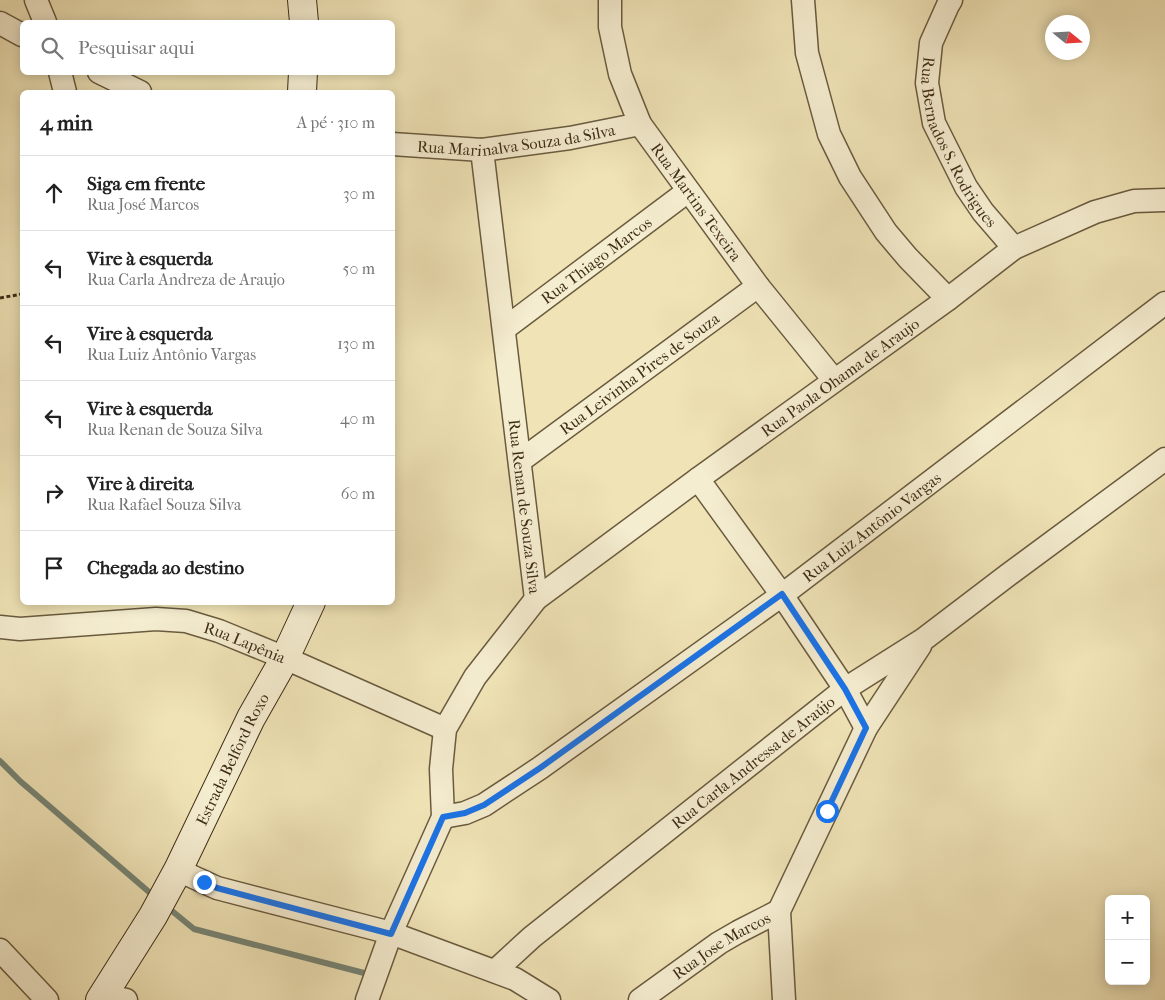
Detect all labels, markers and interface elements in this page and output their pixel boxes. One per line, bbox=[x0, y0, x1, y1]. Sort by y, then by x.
north arrow bbox=[1045, 15, 1090, 60]
search box bbox=[20, 20, 395, 75]
icon: search bbox=[38, 34, 66, 62]
text: Pesquisar aqui bbox=[78, 37, 195, 59]
street label: Rua Bernados S. Rodrigues bbox=[917, 56, 1001, 231]
text: 4 min bbox=[40, 111, 93, 135]
text: A pé · 310 m bbox=[297, 113, 375, 132]
street label: Rua Marinalva Souza da Silva bbox=[416, 120, 617, 160]
street label: Rua Martins Texeira bbox=[647, 139, 746, 265]
text: Siga em frente bbox=[87, 173, 205, 195]
icon: ahead bbox=[40, 179, 68, 207]
text: 30 m bbox=[343, 184, 375, 203]
text: Rua José Marcos bbox=[87, 195, 199, 214]
street label: Rua Thiago Marcos bbox=[537, 213, 655, 308]
text: Vire à esquerda bbox=[87, 248, 213, 270]
icon: left bbox=[40, 254, 68, 282]
text: 50 m bbox=[343, 259, 375, 278]
text: Rua Carla Andreza de Araujo bbox=[87, 270, 285, 289]
street label: Rua Leivinha Pires de Souza bbox=[556, 308, 724, 439]
street label: Rua Paola Ohama de Araujo bbox=[757, 314, 923, 441]
text: Vire à esquerda bbox=[87, 323, 213, 345]
icon: left bbox=[40, 329, 68, 357]
text: 130 m bbox=[337, 334, 375, 353]
text: Rua Luiz Antônio Vargas bbox=[87, 345, 256, 364]
text: Vire à esquerda bbox=[87, 398, 213, 420]
icon: left bbox=[40, 404, 68, 432]
text: 40 m bbox=[340, 409, 375, 428]
street label: Rua Renan de Souza Silva bbox=[504, 418, 544, 595]
text: Rua Renan de Souza Silva bbox=[87, 420, 263, 439]
street label: Rua Luiz Antônio Vargas bbox=[799, 468, 945, 586]
text: Vire à direita bbox=[87, 473, 194, 495]
icon: right bbox=[40, 479, 68, 507]
text: 60 m bbox=[341, 484, 375, 503]
text: Rua Rafael Souza Silva bbox=[87, 495, 241, 514]
icon: arrive bbox=[40, 554, 68, 582]
text: Chegada ao destino bbox=[87, 557, 244, 579]
street label: Rua Lapênia bbox=[202, 618, 289, 667]
street label: Estrada Belford Roxo bbox=[192, 690, 273, 829]
street label: Rua Carla Andressa de Araújo bbox=[668, 692, 839, 833]
route start bbox=[816, 800, 839, 823]
route end bbox=[193, 871, 216, 894]
map controls bbox=[1105, 895, 1150, 985]
button: + bbox=[1105, 895, 1150, 940]
street label: Rua Jose Marcos bbox=[669, 908, 774, 984]
button: − bbox=[1105, 940, 1150, 985]

